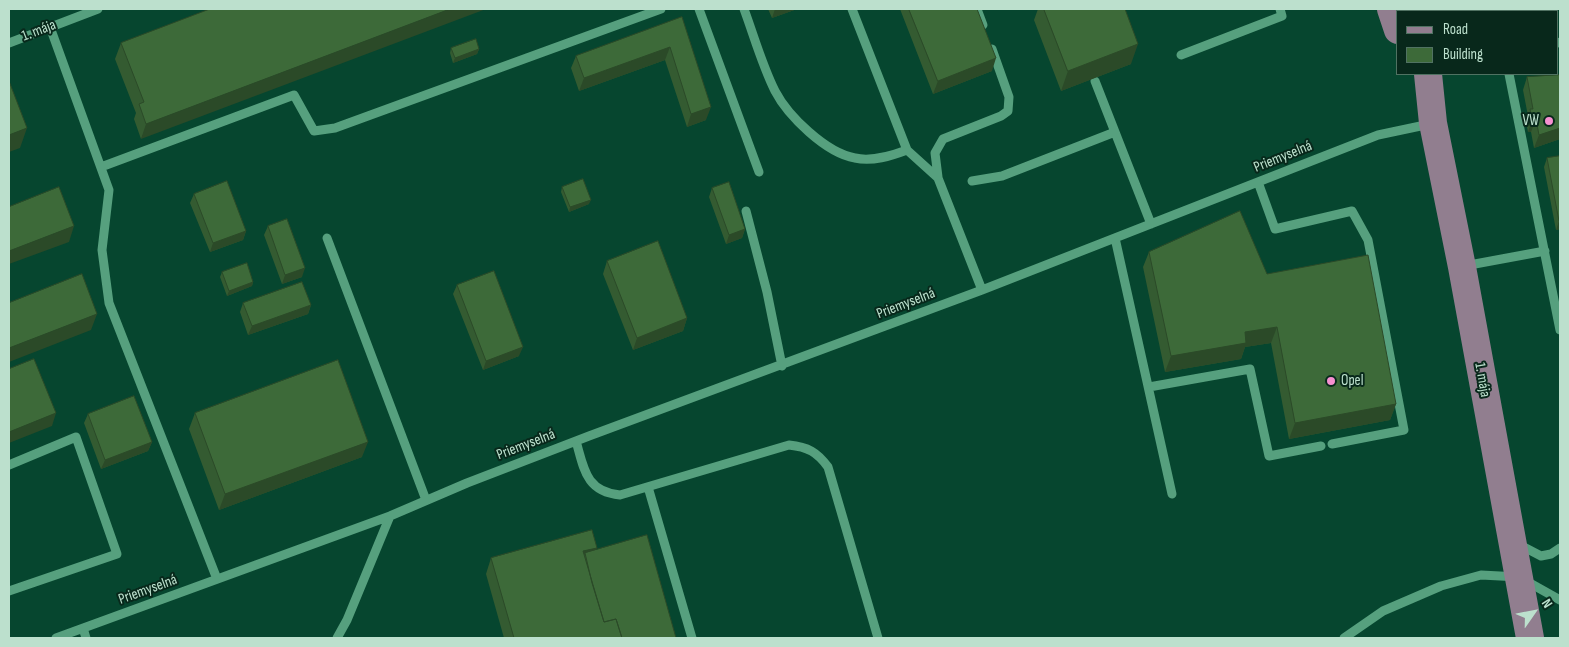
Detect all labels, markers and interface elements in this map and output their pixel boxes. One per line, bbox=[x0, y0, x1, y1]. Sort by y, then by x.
legend bbox=[1396, 10, 1559, 75]
street label: 1. mája bbox=[20, 16, 58, 46]
text: Road bbox=[1443, 20, 1468, 39]
text: Building bbox=[1443, 45, 1483, 64]
place label: VW bbox=[1522, 112, 1539, 130]
marker: VW bbox=[1543, 115, 1555, 127]
street label: Priemyselná bbox=[1251, 137, 1315, 177]
street label: Priemyselná bbox=[874, 285, 938, 323]
street label: 1. mája bbox=[1470, 361, 1494, 399]
place label: Opel bbox=[1341, 372, 1363, 390]
marker: Opel bbox=[1325, 375, 1337, 387]
street label: Priemyselná bbox=[494, 426, 558, 464]
street label: Priemyselná bbox=[116, 571, 180, 609]
north arrow bbox=[1509, 587, 1559, 637]
text: N bbox=[1538, 596, 1556, 611]

